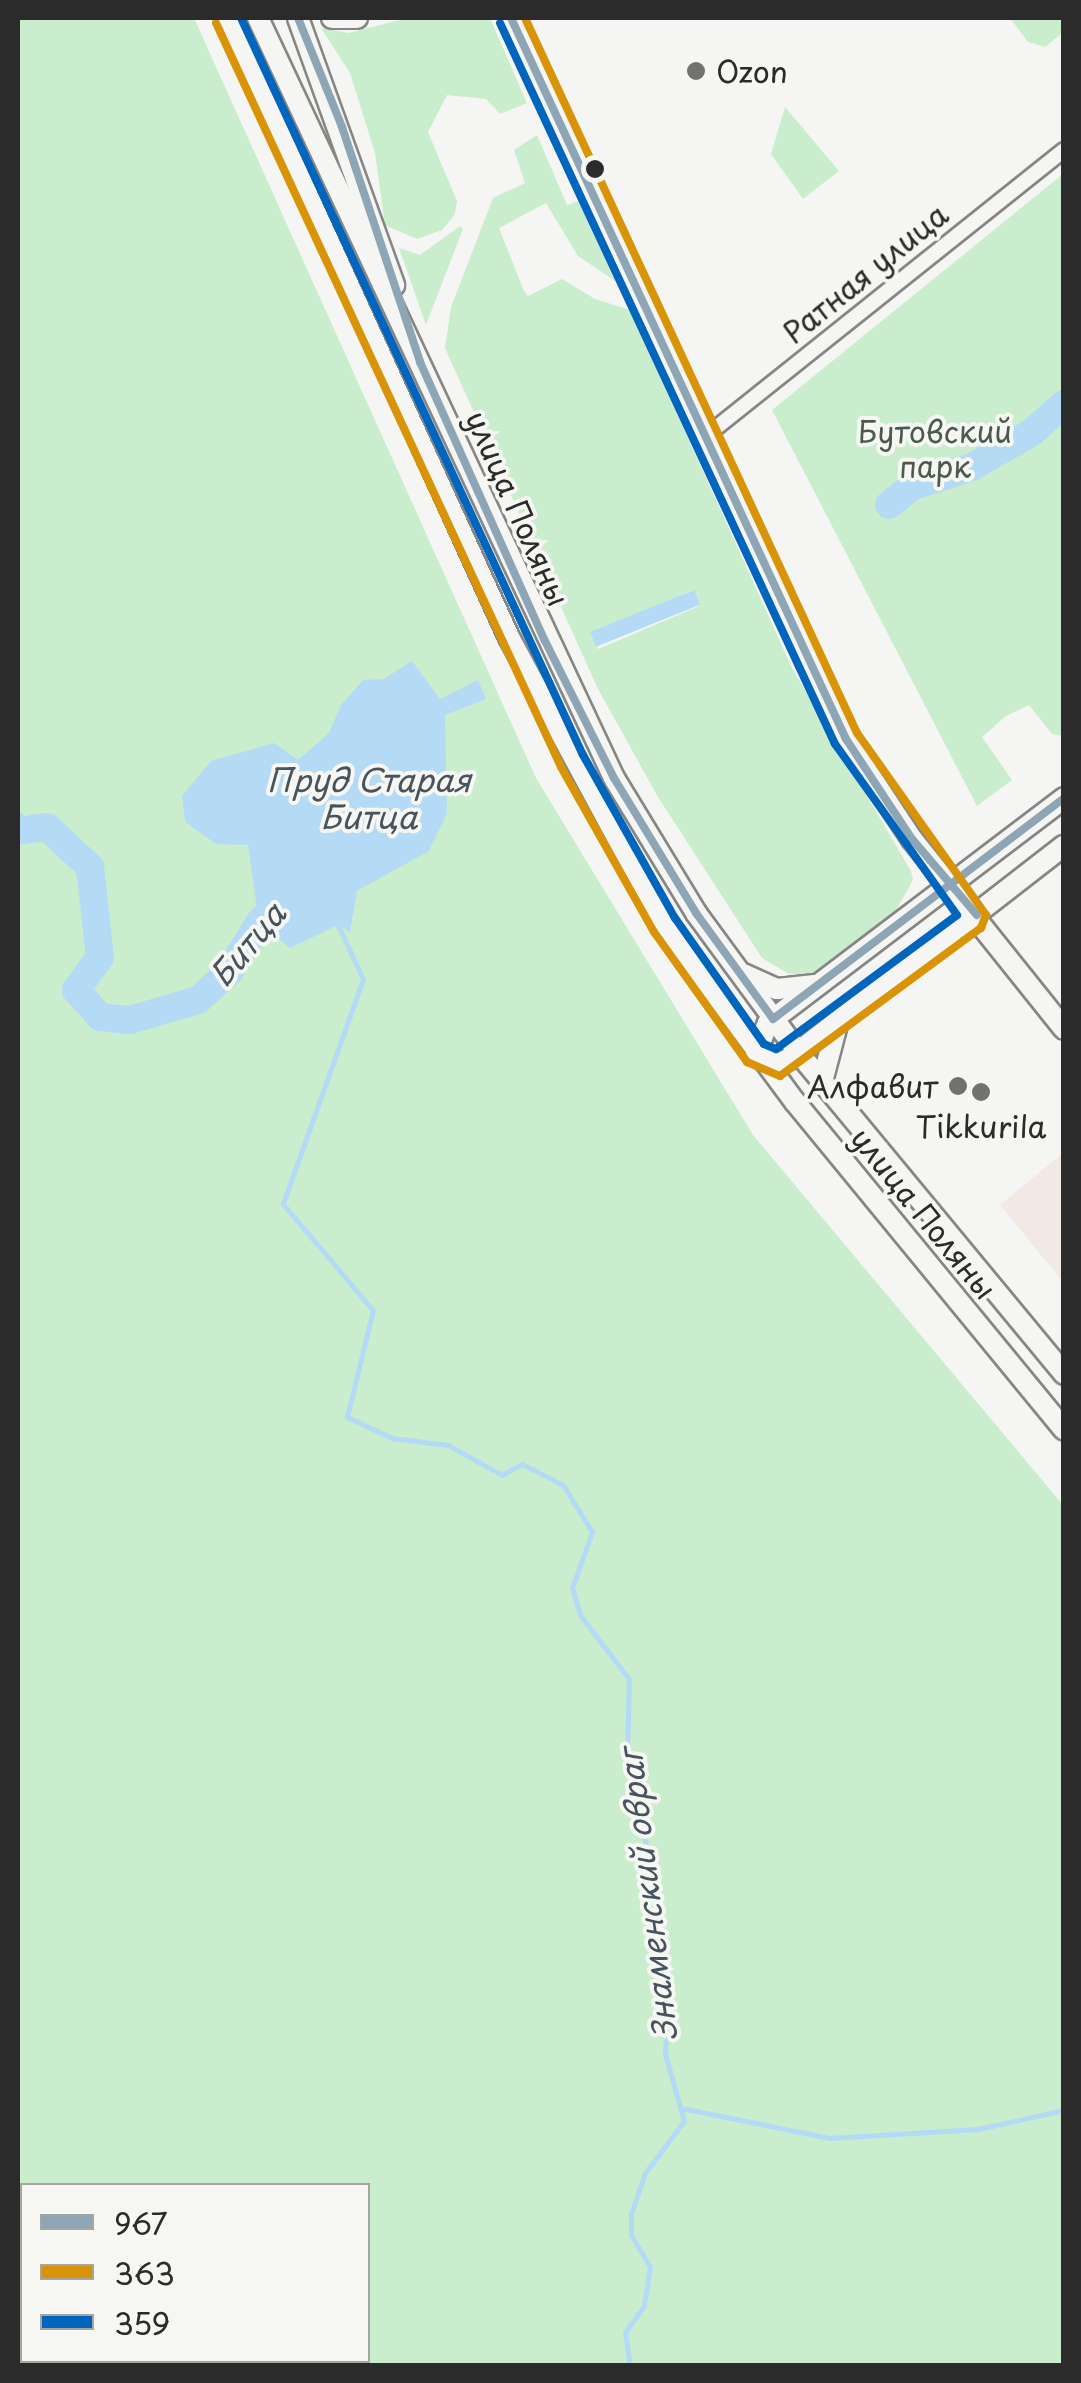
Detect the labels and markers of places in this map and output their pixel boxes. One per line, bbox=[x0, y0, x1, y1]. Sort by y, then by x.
place label: Ozon bbox=[716, 53, 788, 89]
marker: Ozon bbox=[685, 60, 707, 82]
unlabelled marker bbox=[585, 159, 605, 179]
place label: Алфавит bbox=[807, 1068, 938, 1104]
marker: Алфавит bbox=[947, 1075, 969, 1097]
marker: Tikkurila bbox=[970, 1081, 992, 1103]
place label: Tikkurila bbox=[916, 1108, 1046, 1144]

